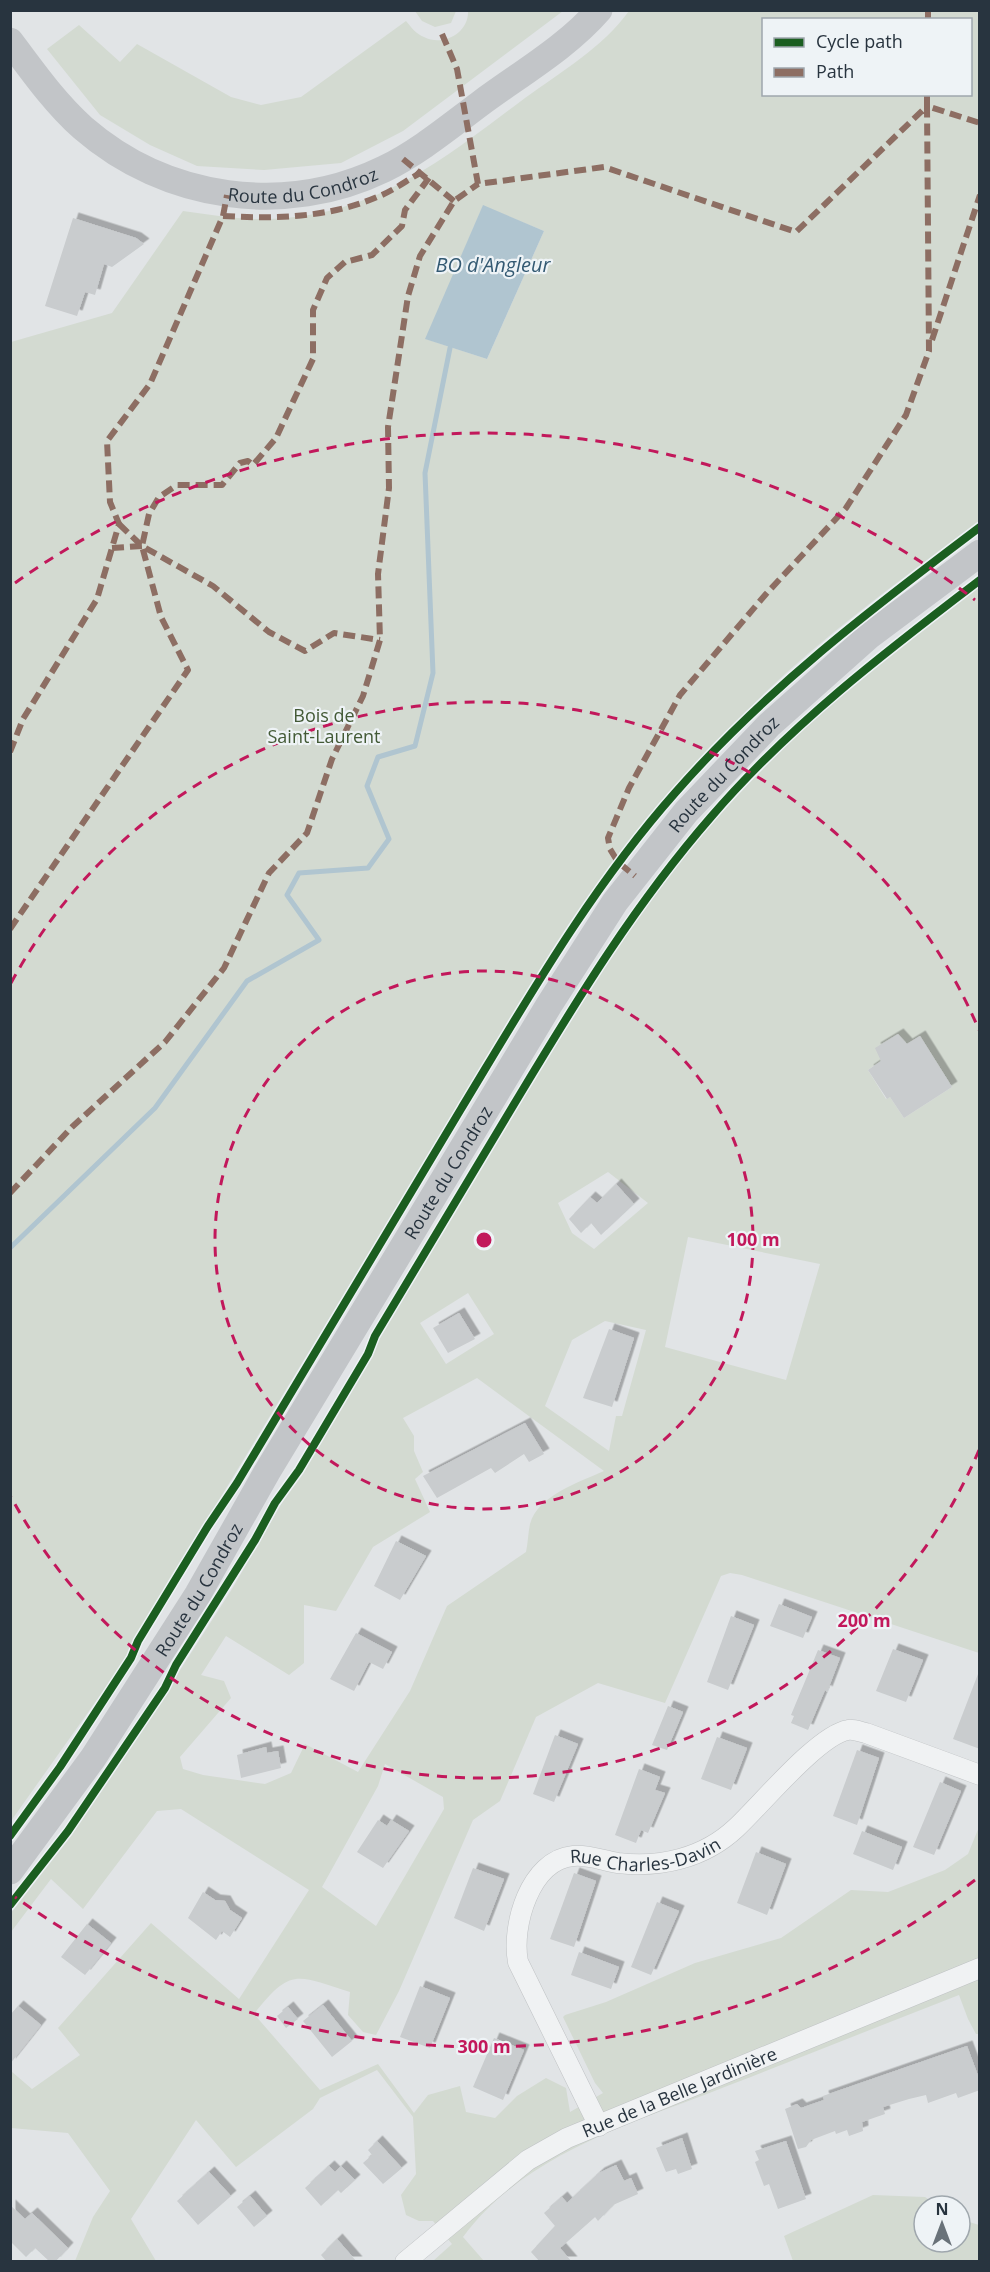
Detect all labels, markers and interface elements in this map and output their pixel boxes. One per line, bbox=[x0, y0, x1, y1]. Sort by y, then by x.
legend bbox=[762, 18, 972, 96]
text: Cycle path bbox=[816, 29, 903, 53]
text: Path bbox=[816, 59, 854, 83]
street label: Route du Condroz bbox=[227, 162, 381, 208]
water label: BO d'Angleur bbox=[435, 251, 552, 278]
park label: Bois de Saint-Laurent bbox=[267, 703, 381, 748]
street label: Route du Condroz bbox=[663, 710, 784, 837]
street label: Route du Condroz bbox=[398, 1101, 497, 1244]
text: 100 m bbox=[726, 1227, 780, 1251]
centre of rings bbox=[474, 1230, 494, 1250]
street label: Route du Condroz bbox=[149, 1518, 248, 1661]
text: 200 m bbox=[837, 1608, 891, 1632]
street label: Rue Charles-Davin bbox=[569, 1832, 725, 1876]
text: 300 m bbox=[457, 2034, 511, 2058]
street label: Rue de la Belle Jardinière bbox=[578, 2041, 780, 2143]
north arrow bbox=[912, 2194, 972, 2254]
text: N bbox=[935, 2198, 949, 2220]

